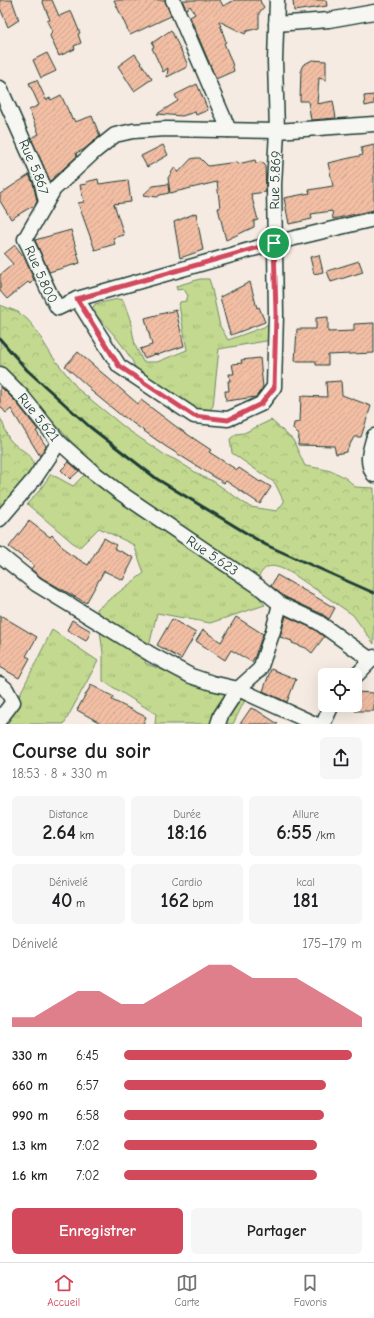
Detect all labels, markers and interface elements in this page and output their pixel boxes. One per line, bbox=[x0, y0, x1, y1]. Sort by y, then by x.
street label: Rue 5.867 bbox=[15, 137, 52, 196]
street label: Rue 5.869 bbox=[266, 150, 285, 210]
pin bbox=[257, 226, 291, 260]
icon: arrive bbox=[263, 232, 285, 254]
street label: Rue 5.800 bbox=[21, 243, 61, 306]
street label: Rue 5.621 bbox=[14, 390, 63, 445]
street label: Rue 5.623 bbox=[183, 532, 241, 579]
map controls bbox=[318, 668, 362, 712]
button: locate bbox=[318, 668, 362, 712]
button: share bbox=[320, 737, 362, 779]
text: Course du soir bbox=[12, 738, 151, 764]
text: 18:53 · 8 × 330 m bbox=[12, 766, 107, 781]
text: Distance bbox=[49, 808, 88, 821]
text: Durée bbox=[173, 808, 201, 821]
text: Allure bbox=[292, 808, 319, 821]
text: 2.64 bbox=[43, 821, 76, 844]
text: 18:16 bbox=[167, 821, 207, 844]
text: 6:55 bbox=[276, 821, 312, 844]
text: km bbox=[76, 829, 94, 842]
text: /km bbox=[312, 829, 335, 842]
text: Dénivelé bbox=[49, 876, 88, 889]
text: Cardio bbox=[172, 876, 202, 889]
text: kcal bbox=[296, 876, 315, 889]
text: 40 bbox=[52, 889, 72, 912]
text: 162 bbox=[161, 889, 189, 912]
text: 181 bbox=[293, 889, 319, 912]
text: m bbox=[72, 897, 85, 910]
text: bpm bbox=[189, 897, 213, 910]
text: Dénivelé bbox=[12, 936, 58, 951]
text: 175–179 m bbox=[303, 936, 362, 951]
text: 330 m bbox=[12, 1048, 47, 1063]
text: 6:45 bbox=[76, 1048, 99, 1063]
text: 660 m bbox=[12, 1078, 48, 1093]
text: 6:57 bbox=[76, 1078, 99, 1093]
text: 990 m bbox=[12, 1108, 48, 1123]
text: 6:58 bbox=[76, 1108, 99, 1123]
text: 1.3 km bbox=[12, 1138, 47, 1153]
text: 7:02 bbox=[76, 1138, 99, 1153]
text: 1.6 km bbox=[12, 1168, 48, 1183]
text: 7:02 bbox=[76, 1168, 99, 1183]
button: Enregistrer bbox=[12, 1208, 183, 1254]
button: Partager bbox=[191, 1208, 362, 1254]
tab: Accueil bbox=[47, 1272, 80, 1309]
tab: Carte bbox=[174, 1272, 200, 1309]
tab: Favoris bbox=[294, 1272, 327, 1309]

